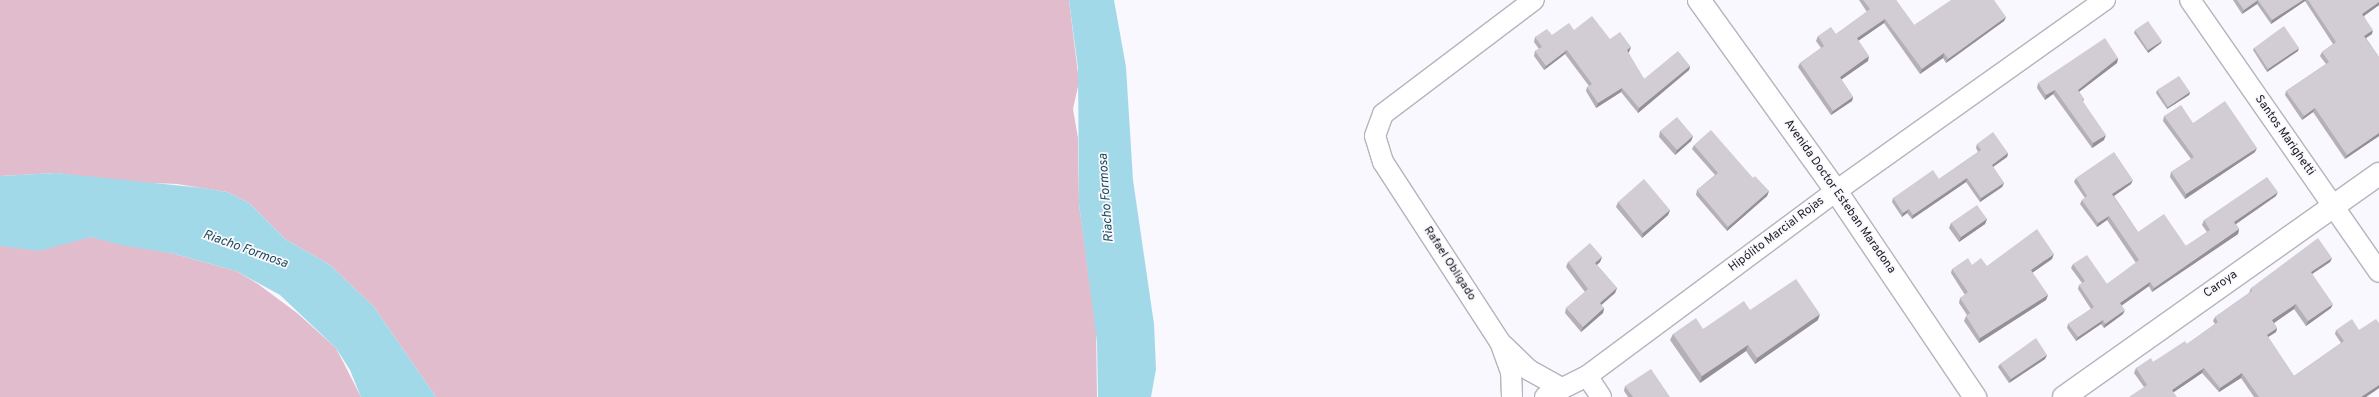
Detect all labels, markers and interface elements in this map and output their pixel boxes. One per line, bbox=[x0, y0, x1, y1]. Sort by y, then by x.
street label: Santos Marighetti bbox=[2251, 93, 2317, 179]
street label: Avenida Doctor Esteban Maradona bbox=[1780, 117, 1898, 277]
water label: Riacho Formosa bbox=[1096, 153, 1118, 243]
street label: Hipólito Marcial Rojas bbox=[1726, 194, 1828, 276]
street label: Rafael Obligado bbox=[1420, 224, 1478, 304]
water label: Riacho Formosa bbox=[201, 227, 289, 273]
street label: Caroya bbox=[2201, 268, 2241, 302]

